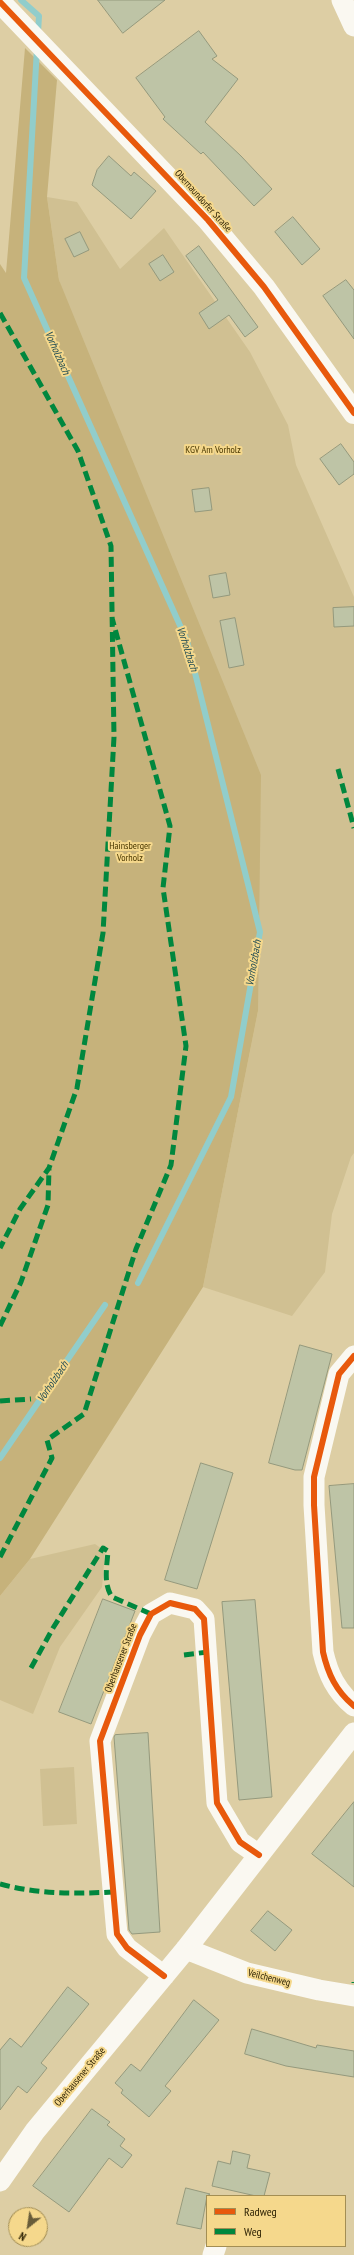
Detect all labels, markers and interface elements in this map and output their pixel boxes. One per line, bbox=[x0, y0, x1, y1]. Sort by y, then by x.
street label: Obernaundorfer Straße bbox=[172, 167, 234, 235]
water label: Vorholzbach bbox=[42, 329, 72, 377]
park label: KGV Am Vorholz bbox=[185, 444, 241, 456]
water label: Vorholzbach bbox=[174, 625, 200, 673]
park label: Hainsberger Vorholz bbox=[109, 840, 151, 864]
water label: Vorholzbach bbox=[243, 939, 265, 987]
water label: Vorholzbach bbox=[35, 1359, 71, 1405]
street label: Oberhausener Straße bbox=[102, 1622, 140, 1694]
street label: Veilchenweg bbox=[246, 1967, 292, 1989]
street label: Oberhausener Straße bbox=[52, 2045, 108, 2109]
legend bbox=[206, 2195, 346, 2247]
text: Radweg bbox=[244, 2204, 277, 2219]
north arrow bbox=[8, 2207, 48, 2247]
text: Weg bbox=[244, 2224, 262, 2239]
text: N bbox=[16, 2229, 29, 2244]

